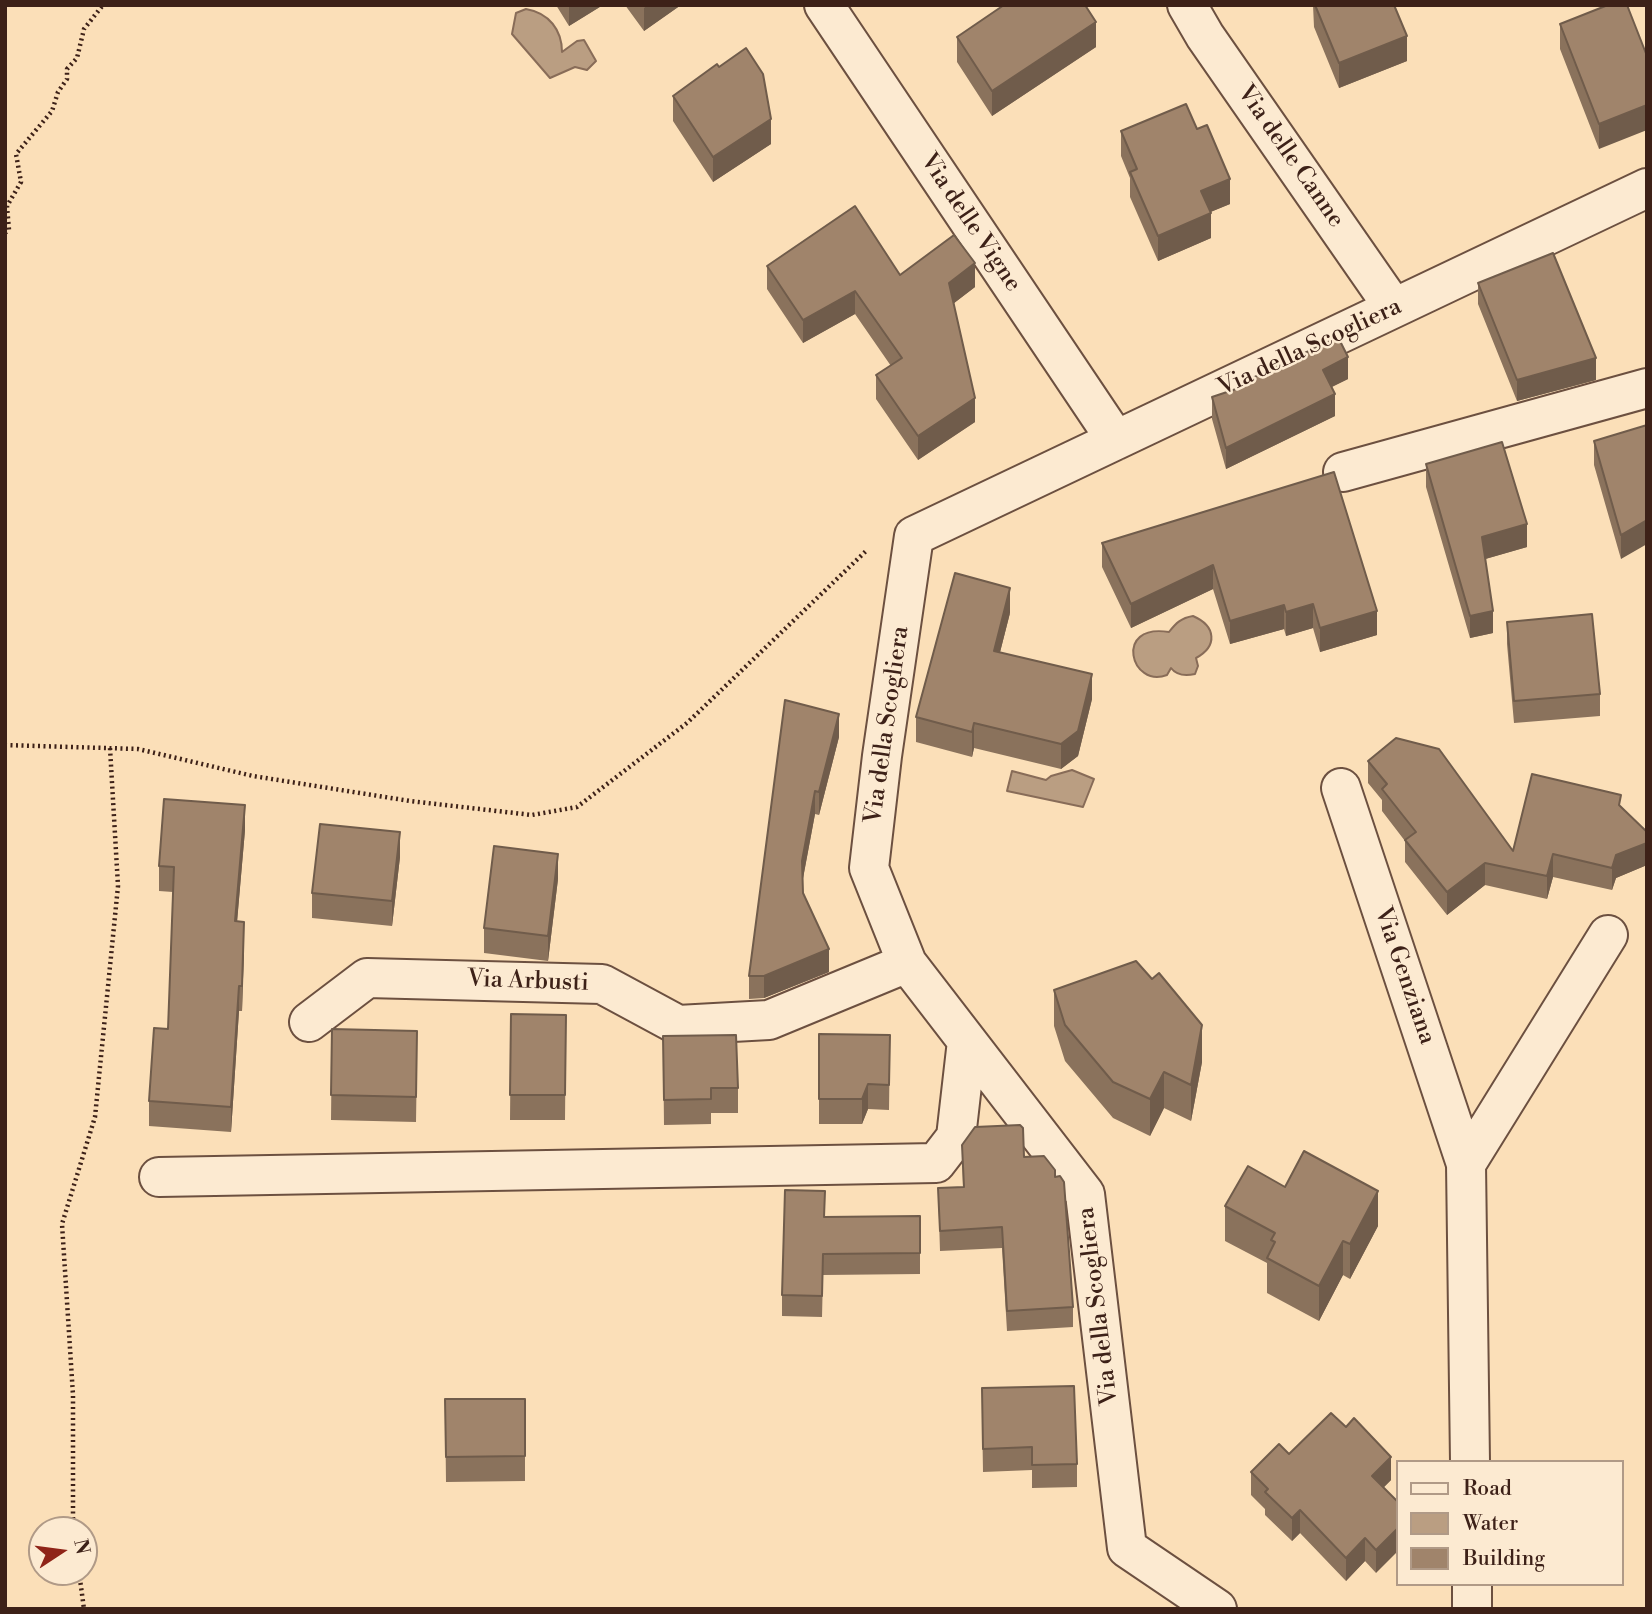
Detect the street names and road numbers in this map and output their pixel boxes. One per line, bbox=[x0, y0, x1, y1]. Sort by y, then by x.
street label: Via delle Canne bbox=[1230, 80, 1350, 234]
street label: Via delle Vigne bbox=[913, 148, 1027, 298]
street label: Via della Scogliera bbox=[1214, 293, 1406, 403]
street label: Via della Scogliera bbox=[860, 624, 916, 826]
street label: Via Genziana bbox=[1367, 904, 1441, 1048]
street label: Via Arbusti bbox=[467, 965, 589, 999]
street label: Via della Scogliera bbox=[1073, 1205, 1125, 1407]

